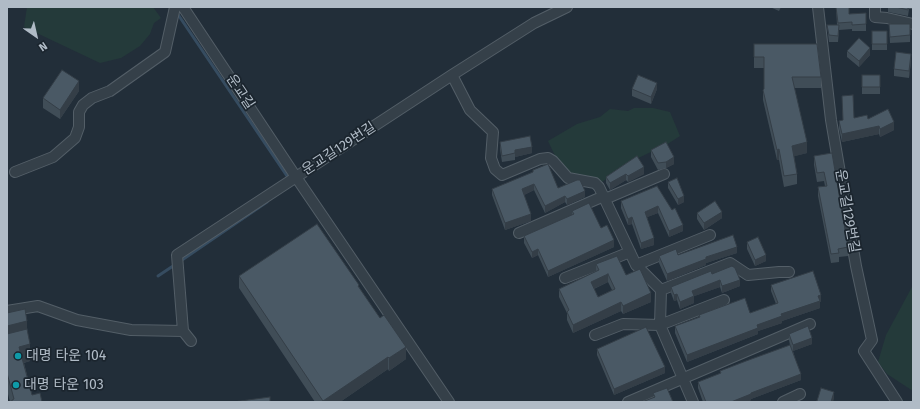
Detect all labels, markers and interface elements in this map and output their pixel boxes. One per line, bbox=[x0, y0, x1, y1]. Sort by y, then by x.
north arrow bbox=[16, 16, 56, 56]
text: N bbox=[36, 39, 50, 54]
street label: 운교길 bbox=[222, 71, 258, 113]
street label: 운교길129번길 bbox=[299, 119, 379, 179]
street label: 운교길129번길 bbox=[831, 168, 863, 254]
place label: 대명 타운 104 bbox=[26, 348, 106, 364]
marker: 대명 타운 104 bbox=[13, 351, 23, 361]
place label: 대명 타운 103 bbox=[24, 377, 104, 393]
marker: 대명 타운 103 bbox=[11, 380, 21, 390]

